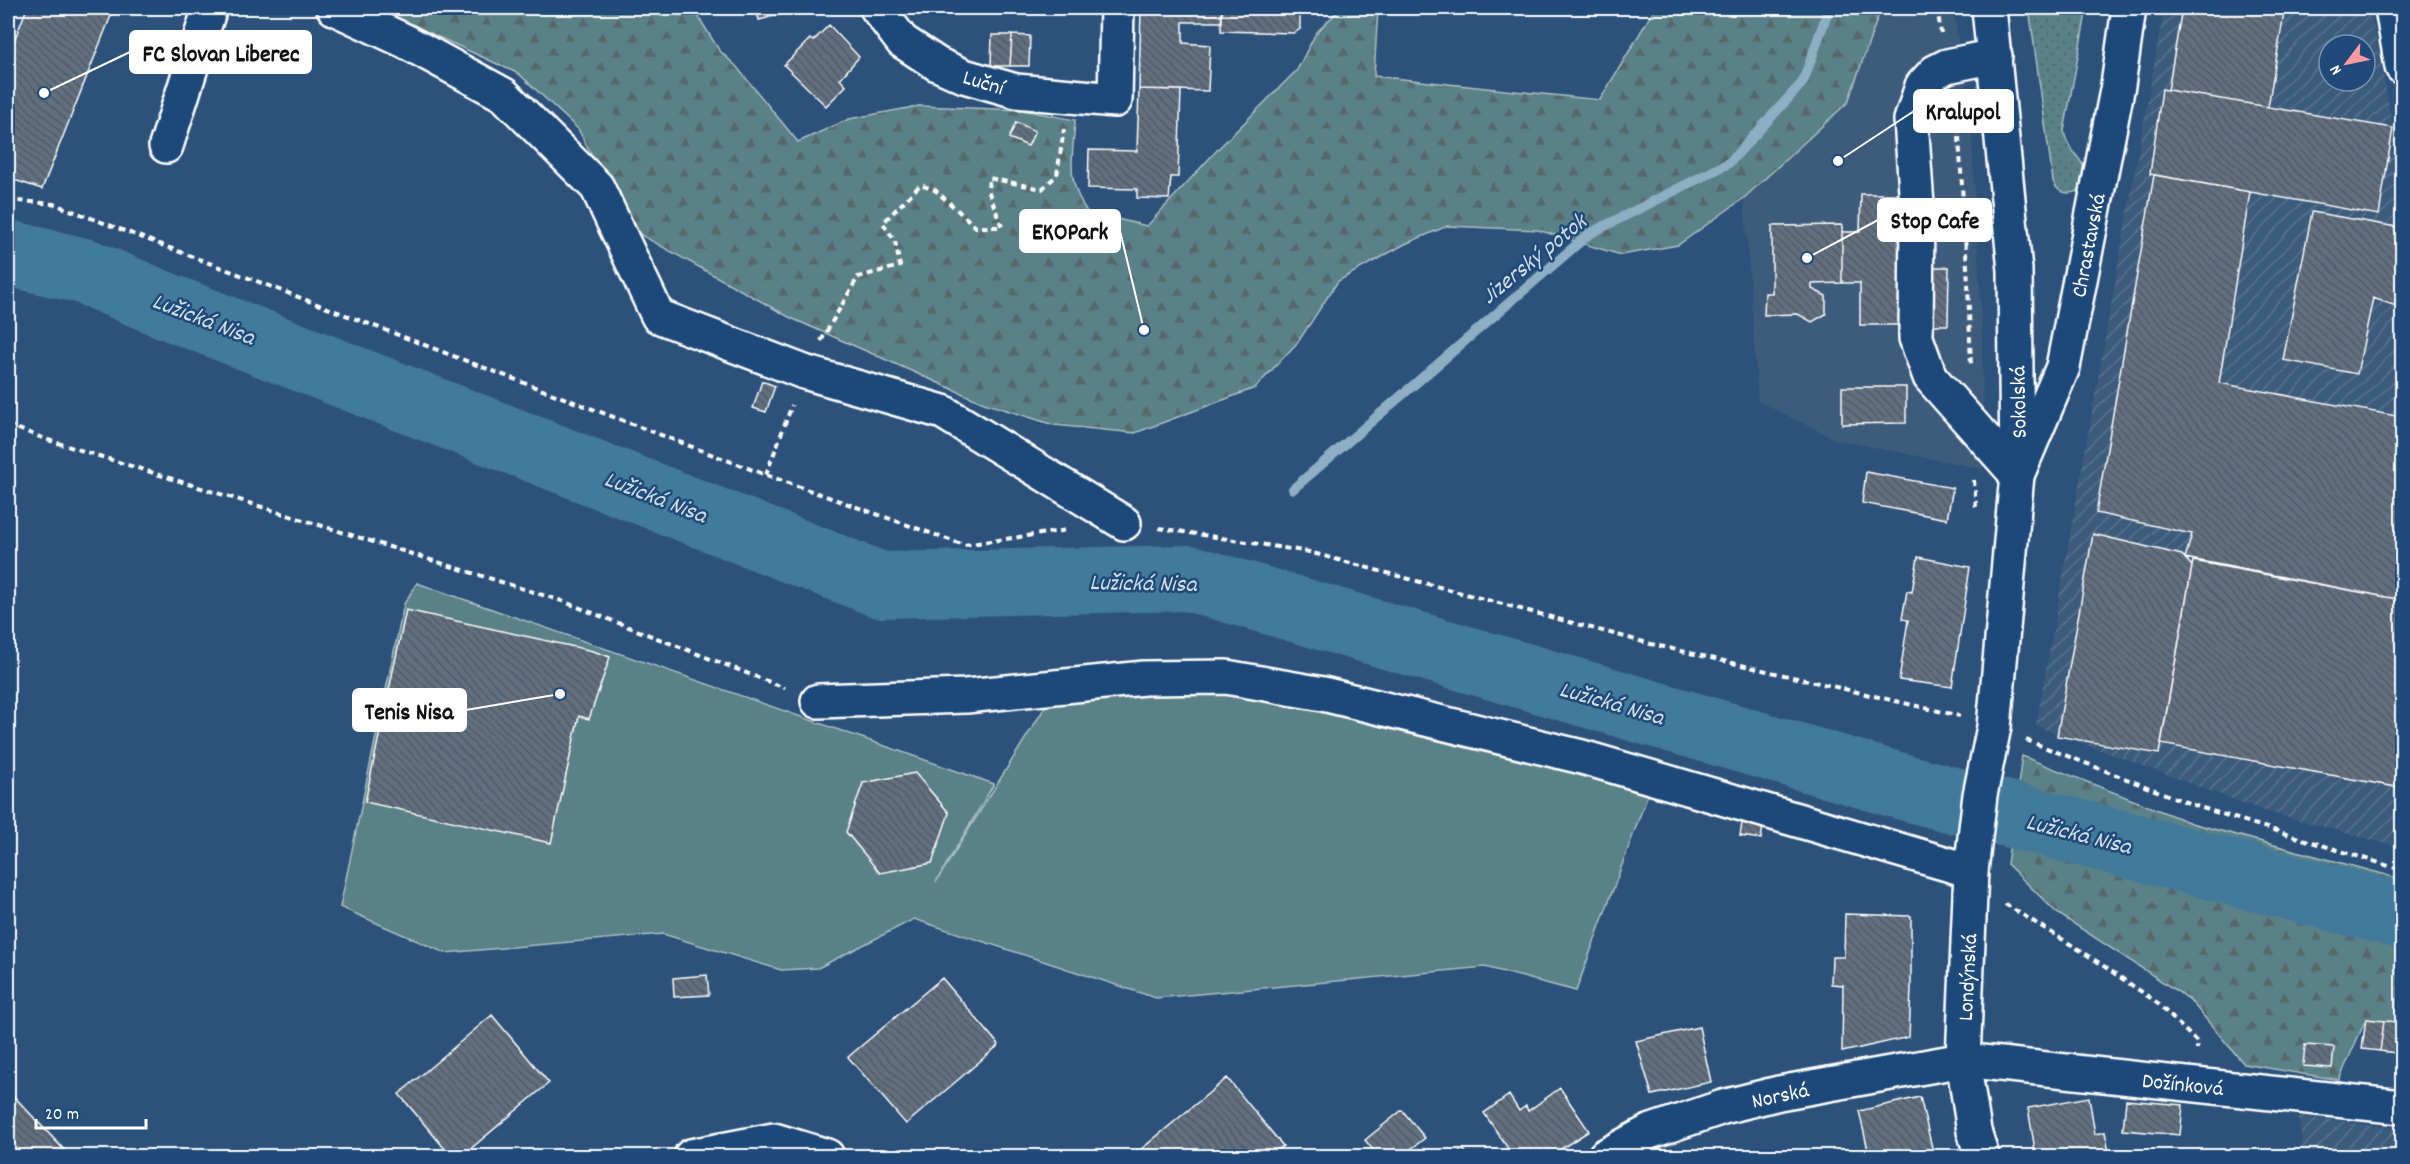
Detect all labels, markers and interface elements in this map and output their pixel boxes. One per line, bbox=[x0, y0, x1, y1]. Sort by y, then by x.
callout: FC Slovan Liberec bbox=[130, 31, 311, 73]
north arrow bbox=[2317, 33, 2377, 93]
text: FC Slovan Liberec bbox=[142, 39, 300, 73]
text: N bbox=[2325, 60, 2348, 79]
street label: Luční bbox=[959, 63, 1009, 106]
callout: Kralupol bbox=[1914, 90, 2013, 132]
text: Kralupol bbox=[1926, 97, 2001, 131]
street label: Chrastavská bbox=[2065, 191, 2116, 300]
callout: Stop Cafe bbox=[1878, 199, 1991, 241]
water label: Jizerský potok bbox=[1474, 205, 1597, 314]
text: Stop Cafe bbox=[1891, 206, 1980, 240]
callout: EKOPark bbox=[1020, 210, 1120, 252]
text: EKOPark bbox=[1032, 217, 1108, 251]
water label: Lužická Nisa bbox=[147, 286, 261, 357]
street label: Sokolská bbox=[2004, 365, 2037, 439]
water label: Lužická Nisa bbox=[599, 464, 713, 535]
water label: Lužická Nisa bbox=[1089, 567, 1199, 603]
water label: Lužická Nisa bbox=[1555, 674, 1669, 737]
callout: Tenis Nisa bbox=[353, 689, 466, 731]
text: Tenis Nisa bbox=[365, 697, 454, 731]
water label: Lužická Nisa bbox=[2022, 806, 2136, 866]
street label: Londýnská bbox=[1952, 933, 1987, 1022]
street label: Dožínková bbox=[2140, 1067, 2225, 1106]
street label: Norská bbox=[1749, 1076, 1812, 1119]
scale bar bbox=[36, 1092, 146, 1130]
text: 20 m bbox=[45, 1103, 79, 1128]

